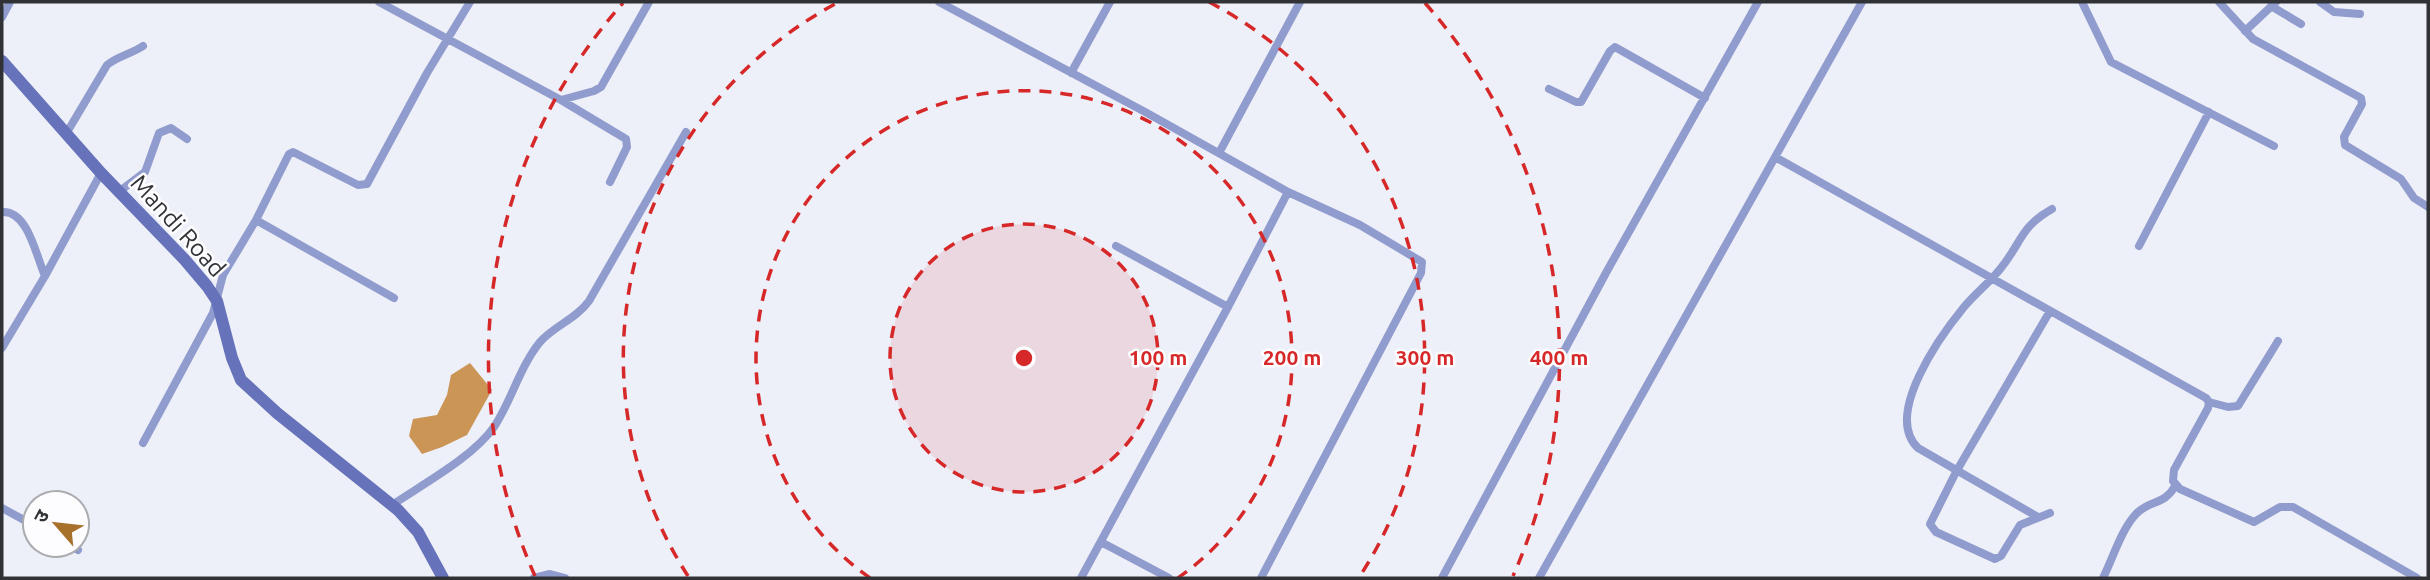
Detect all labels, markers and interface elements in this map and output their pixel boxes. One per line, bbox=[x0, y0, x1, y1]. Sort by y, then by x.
street label: Mandi Road bbox=[126, 169, 231, 282]
text: 100 m bbox=[1129, 345, 1187, 369]
text: 200 m bbox=[1263, 345, 1321, 369]
text: 300 m bbox=[1396, 345, 1454, 369]
text: 400 m bbox=[1530, 345, 1588, 369]
centre of rings bbox=[1012, 346, 1036, 370]
north arrow bbox=[21, 489, 91, 559]
text: उ bbox=[29, 505, 54, 526]

